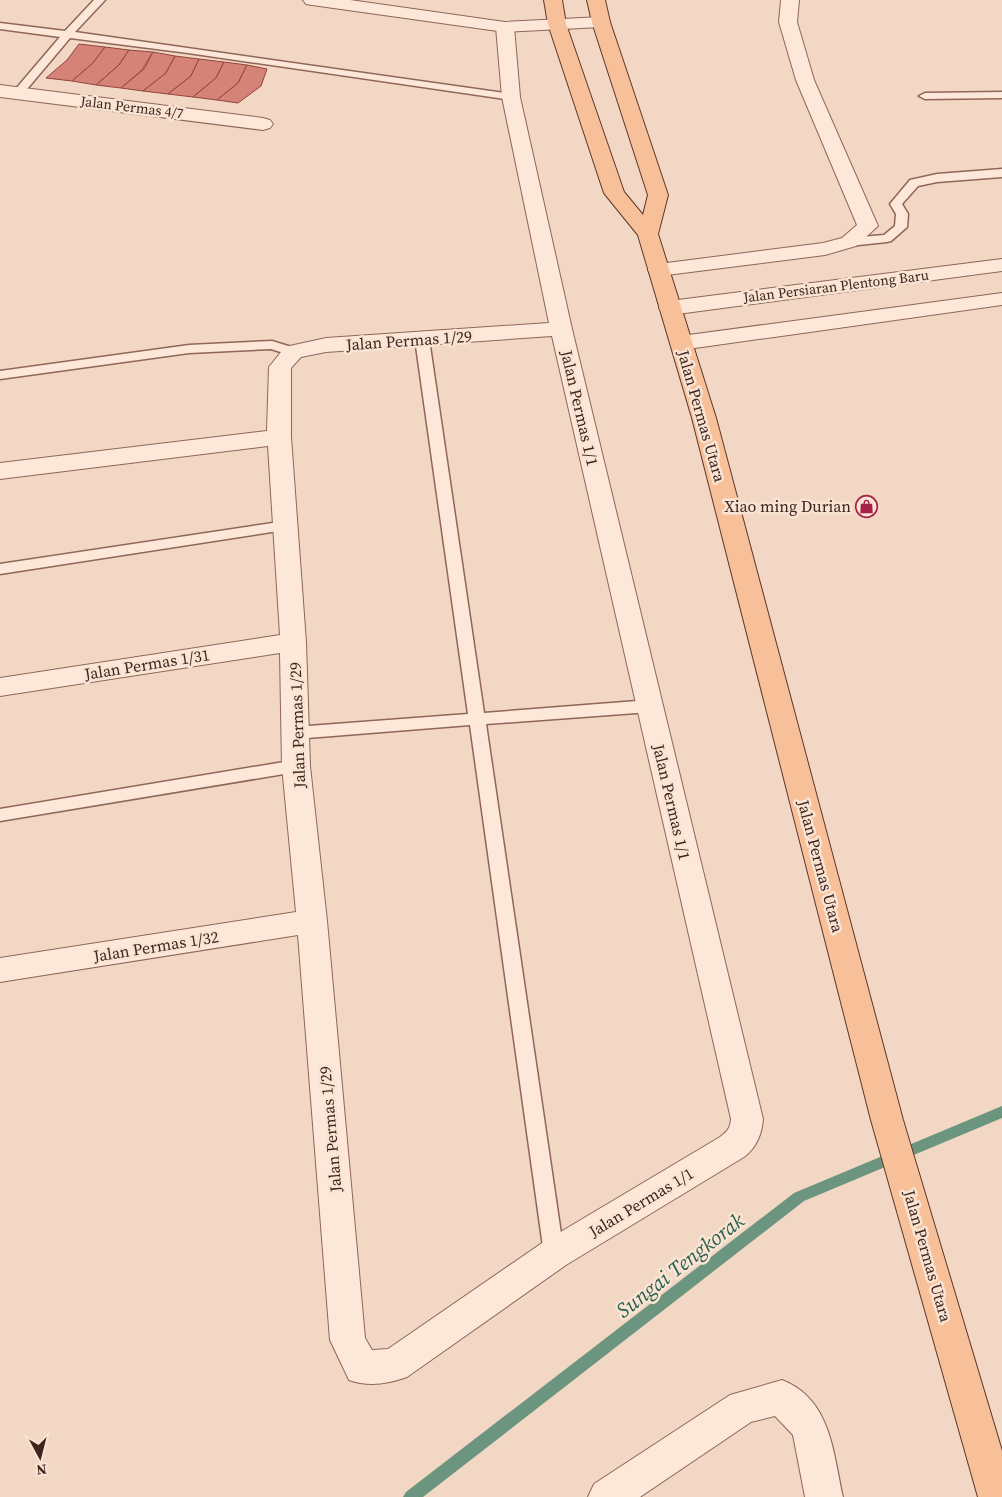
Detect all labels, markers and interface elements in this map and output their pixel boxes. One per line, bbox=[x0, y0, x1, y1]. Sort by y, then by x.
street label: Jalan Permas 4/7 bbox=[78, 91, 185, 123]
street label: Jalan Persiaran Plentong Baru bbox=[741, 265, 930, 307]
street label: Jalan Permas 1/29 bbox=[344, 325, 473, 355]
street label: Jalan Permas Utara bbox=[672, 346, 732, 485]
street label: Jalan Permas 1/1 bbox=[556, 347, 604, 468]
shop icon: Xiao ming Durian bbox=[855, 494, 879, 518]
place label: Xiao ming Durian bbox=[724, 495, 851, 517]
street label: Jalan Permas 1/31 bbox=[82, 643, 211, 685]
street label: Jalan Permas 1/29 bbox=[284, 661, 310, 790]
street label: Jalan Permas 1/1 bbox=[648, 741, 696, 862]
street label: Jalan Permas Utara bbox=[792, 796, 849, 936]
street label: Jalan Permas 1/32 bbox=[91, 925, 220, 967]
street label: Jalan Permas 1/29 bbox=[314, 1065, 347, 1194]
street label: Jalan Permas 1/1 bbox=[584, 1162, 697, 1242]
street label: Jalan Permas Utara bbox=[898, 1186, 958, 1325]
water label: Sungai Tengkorak bbox=[610, 1206, 750, 1324]
north arrow bbox=[15, 1432, 65, 1482]
text: N bbox=[35, 1459, 48, 1480]

